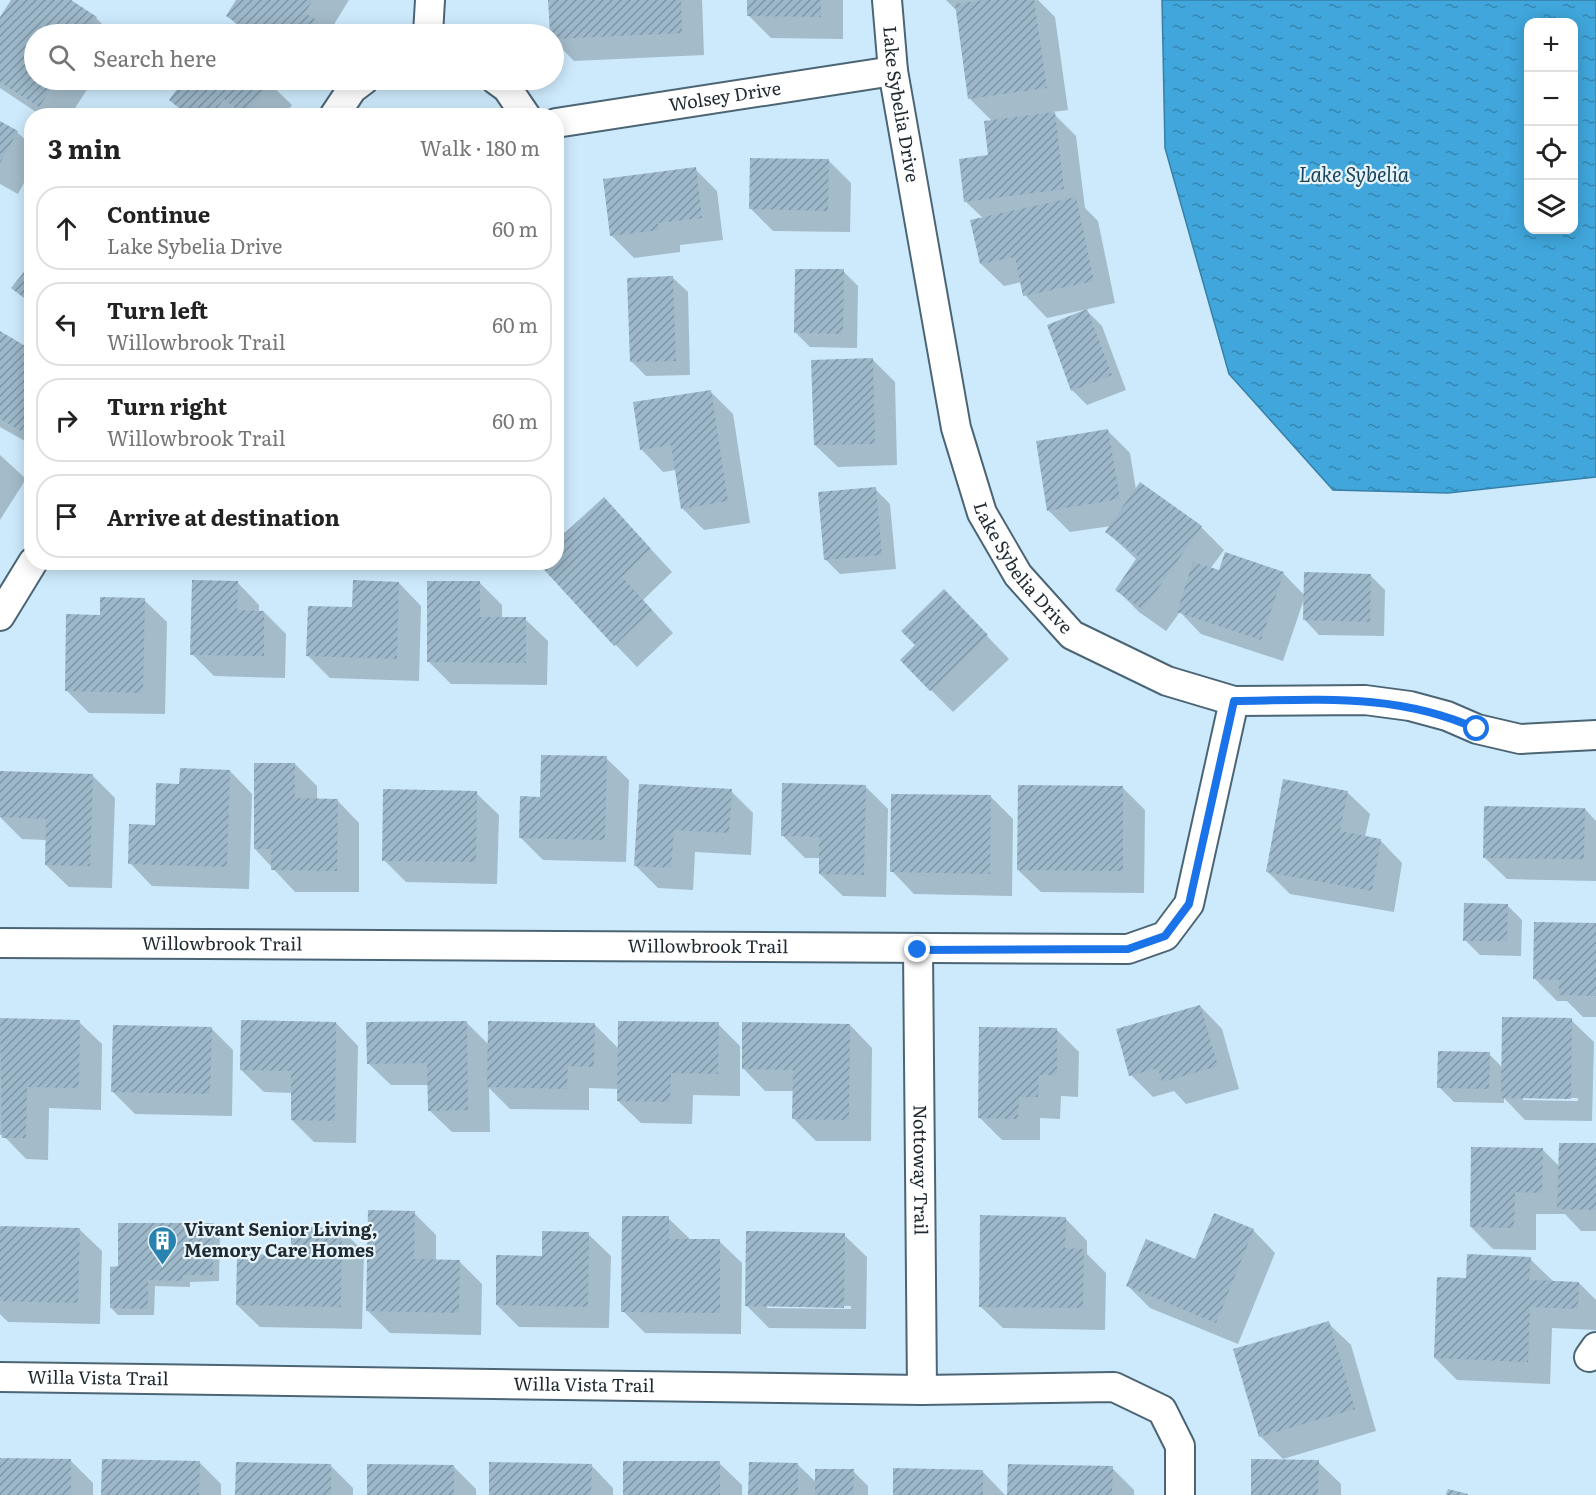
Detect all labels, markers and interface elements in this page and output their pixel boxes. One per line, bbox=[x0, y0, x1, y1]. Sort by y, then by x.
map controls bbox=[1524, 18, 1578, 234]
button: + bbox=[1524, 18, 1578, 72]
search box bbox=[24, 24, 564, 90]
street label: Lake Sybelia Drive bbox=[877, 25, 927, 184]
icon: search bbox=[45, 41, 78, 74]
text: Search here bbox=[93, 41, 216, 74]
button: − bbox=[1524, 72, 1578, 126]
street label: Wolsey Drive bbox=[667, 73, 783, 117]
button: locate bbox=[1524, 126, 1578, 180]
text: 3 min bbox=[48, 128, 121, 167]
text: Walk · 180 m bbox=[420, 132, 540, 162]
water label: Lake Sybelia bbox=[1299, 158, 1410, 188]
button: layers bbox=[1524, 180, 1578, 234]
text: Continue bbox=[107, 197, 210, 230]
icon: ahead bbox=[50, 212, 83, 245]
text: 60 m bbox=[492, 213, 538, 243]
text: Lake Sybelia Drive bbox=[107, 230, 282, 260]
text: Turn left bbox=[107, 293, 208, 326]
icon: left bbox=[50, 308, 83, 341]
text: 60 m bbox=[492, 309, 538, 339]
text: Willowbrook Trail bbox=[107, 326, 285, 356]
text: Turn right bbox=[107, 389, 227, 422]
icon: right bbox=[50, 404, 83, 437]
text: 60 m bbox=[492, 405, 538, 435]
text: Willowbrook Trail bbox=[107, 422, 285, 452]
street label: Lake Sybelia Drive bbox=[967, 498, 1080, 639]
icon: arrive bbox=[50, 500, 83, 533]
text: Arrive at destination bbox=[107, 500, 340, 533]
route start bbox=[1463, 715, 1489, 741]
street label: Willowbrook Trail bbox=[142, 929, 302, 957]
street label: Willowbrook Trail bbox=[628, 931, 788, 959]
route end bbox=[904, 936, 930, 962]
street label: Nottoway Trail bbox=[907, 1105, 936, 1235]
place label: Vivant Senior Living, Memory Care Homes bbox=[184, 1215, 378, 1263]
building icon: Vivant Senior Living, Memory Care Homes bbox=[147, 1224, 179, 1266]
street label: Willa Vista Trail bbox=[27, 1362, 169, 1391]
street label: Willa Vista Trail bbox=[513, 1369, 655, 1398]

